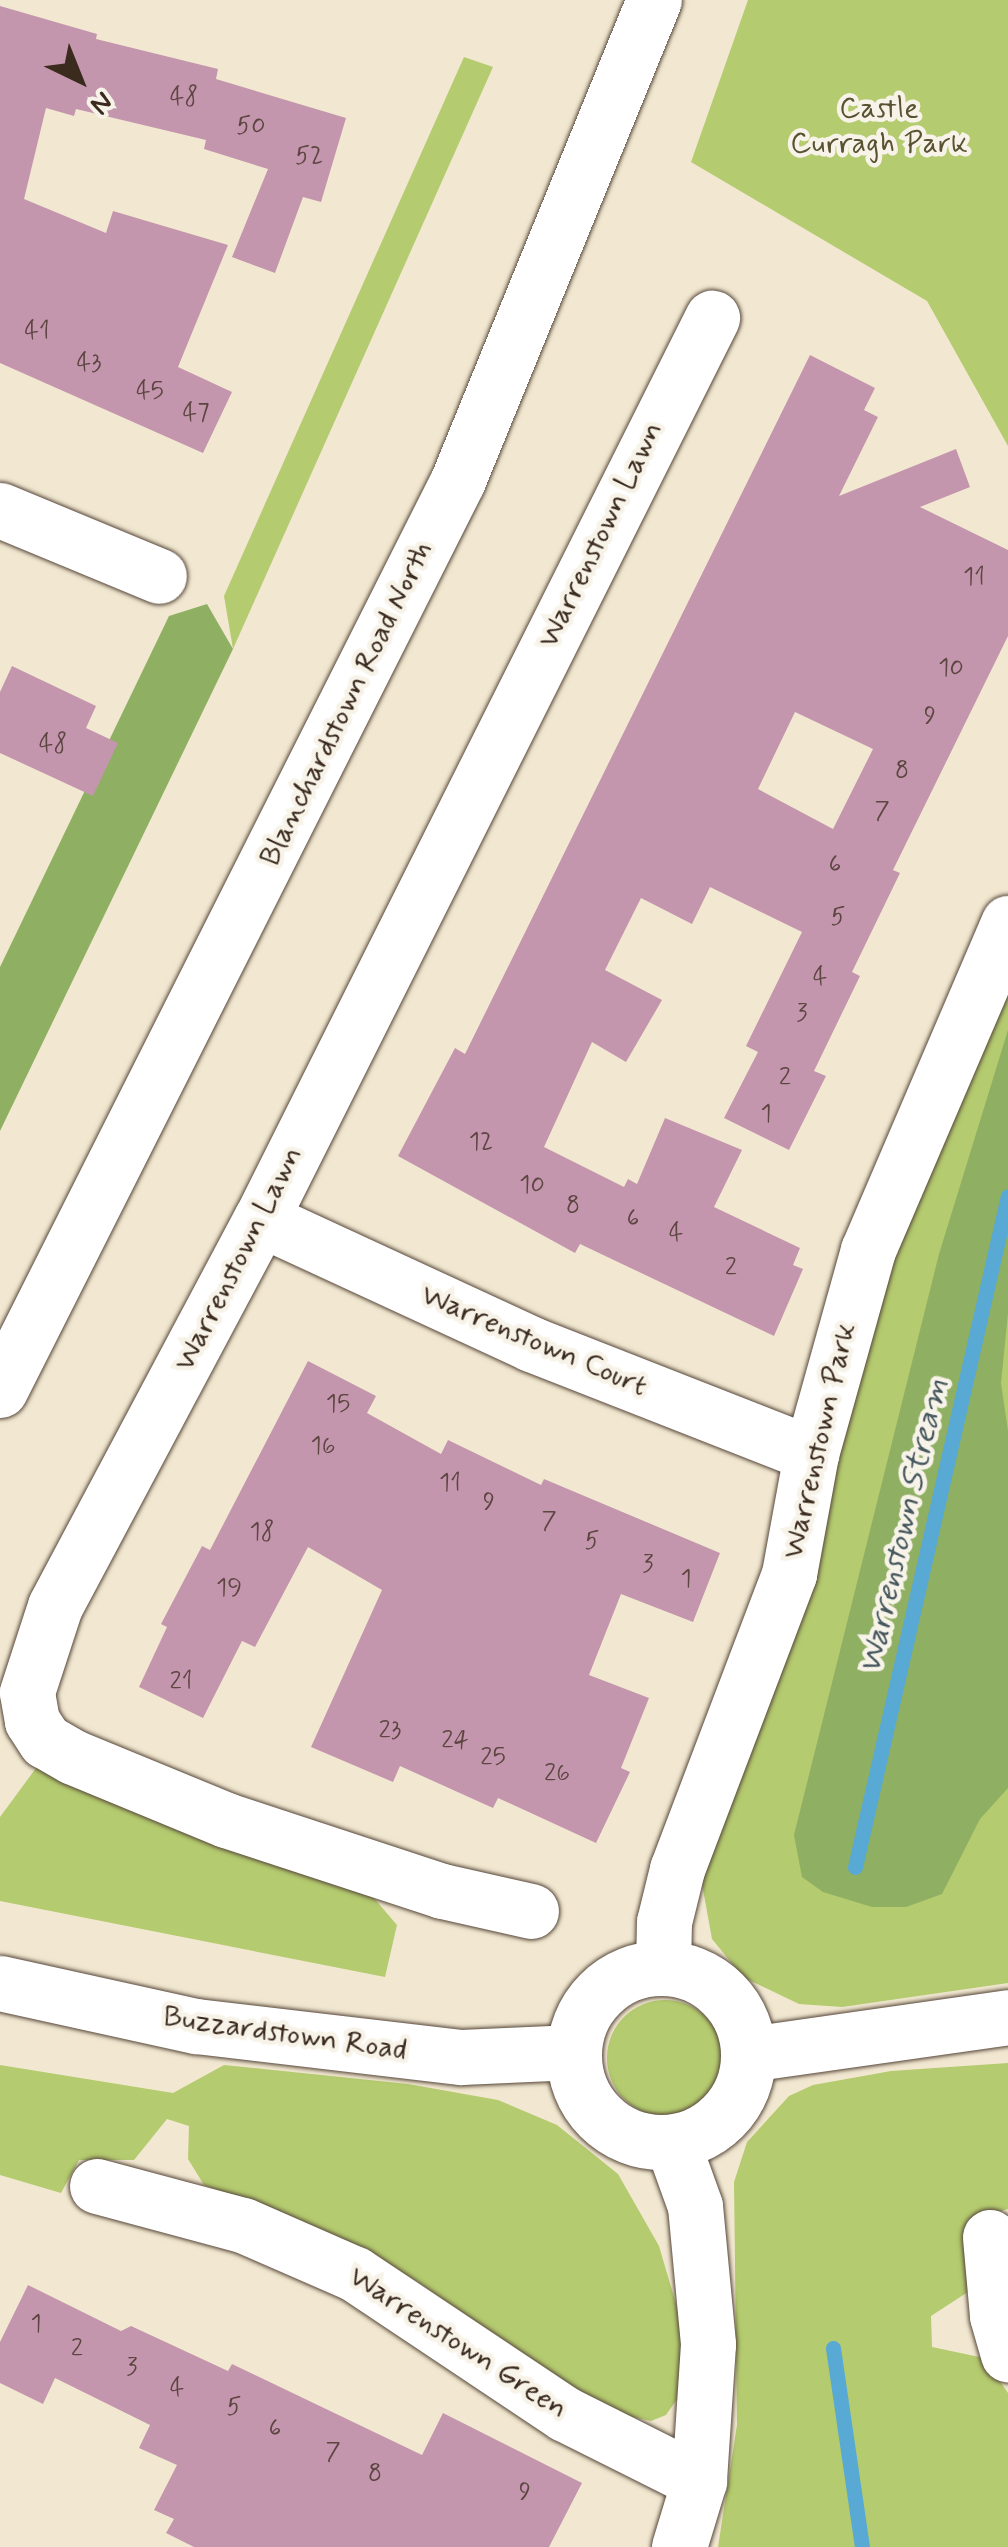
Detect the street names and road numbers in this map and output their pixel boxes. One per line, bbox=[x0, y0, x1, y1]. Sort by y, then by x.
street label: Warrenstown Lawn bbox=[529, 413, 673, 657]
street label: Blanchardstown Road North bbox=[253, 537, 441, 871]
street label: Warrenstown Lawn bbox=[166, 1138, 312, 1380]
street label: Warrenstown Court bbox=[413, 1276, 655, 1406]
street label: Warrenstown Park bbox=[776, 1322, 864, 1560]
street label: Buzzardstown Road bbox=[162, 1999, 408, 2069]
street label: Warrenstown Green bbox=[340, 2258, 576, 2428]

